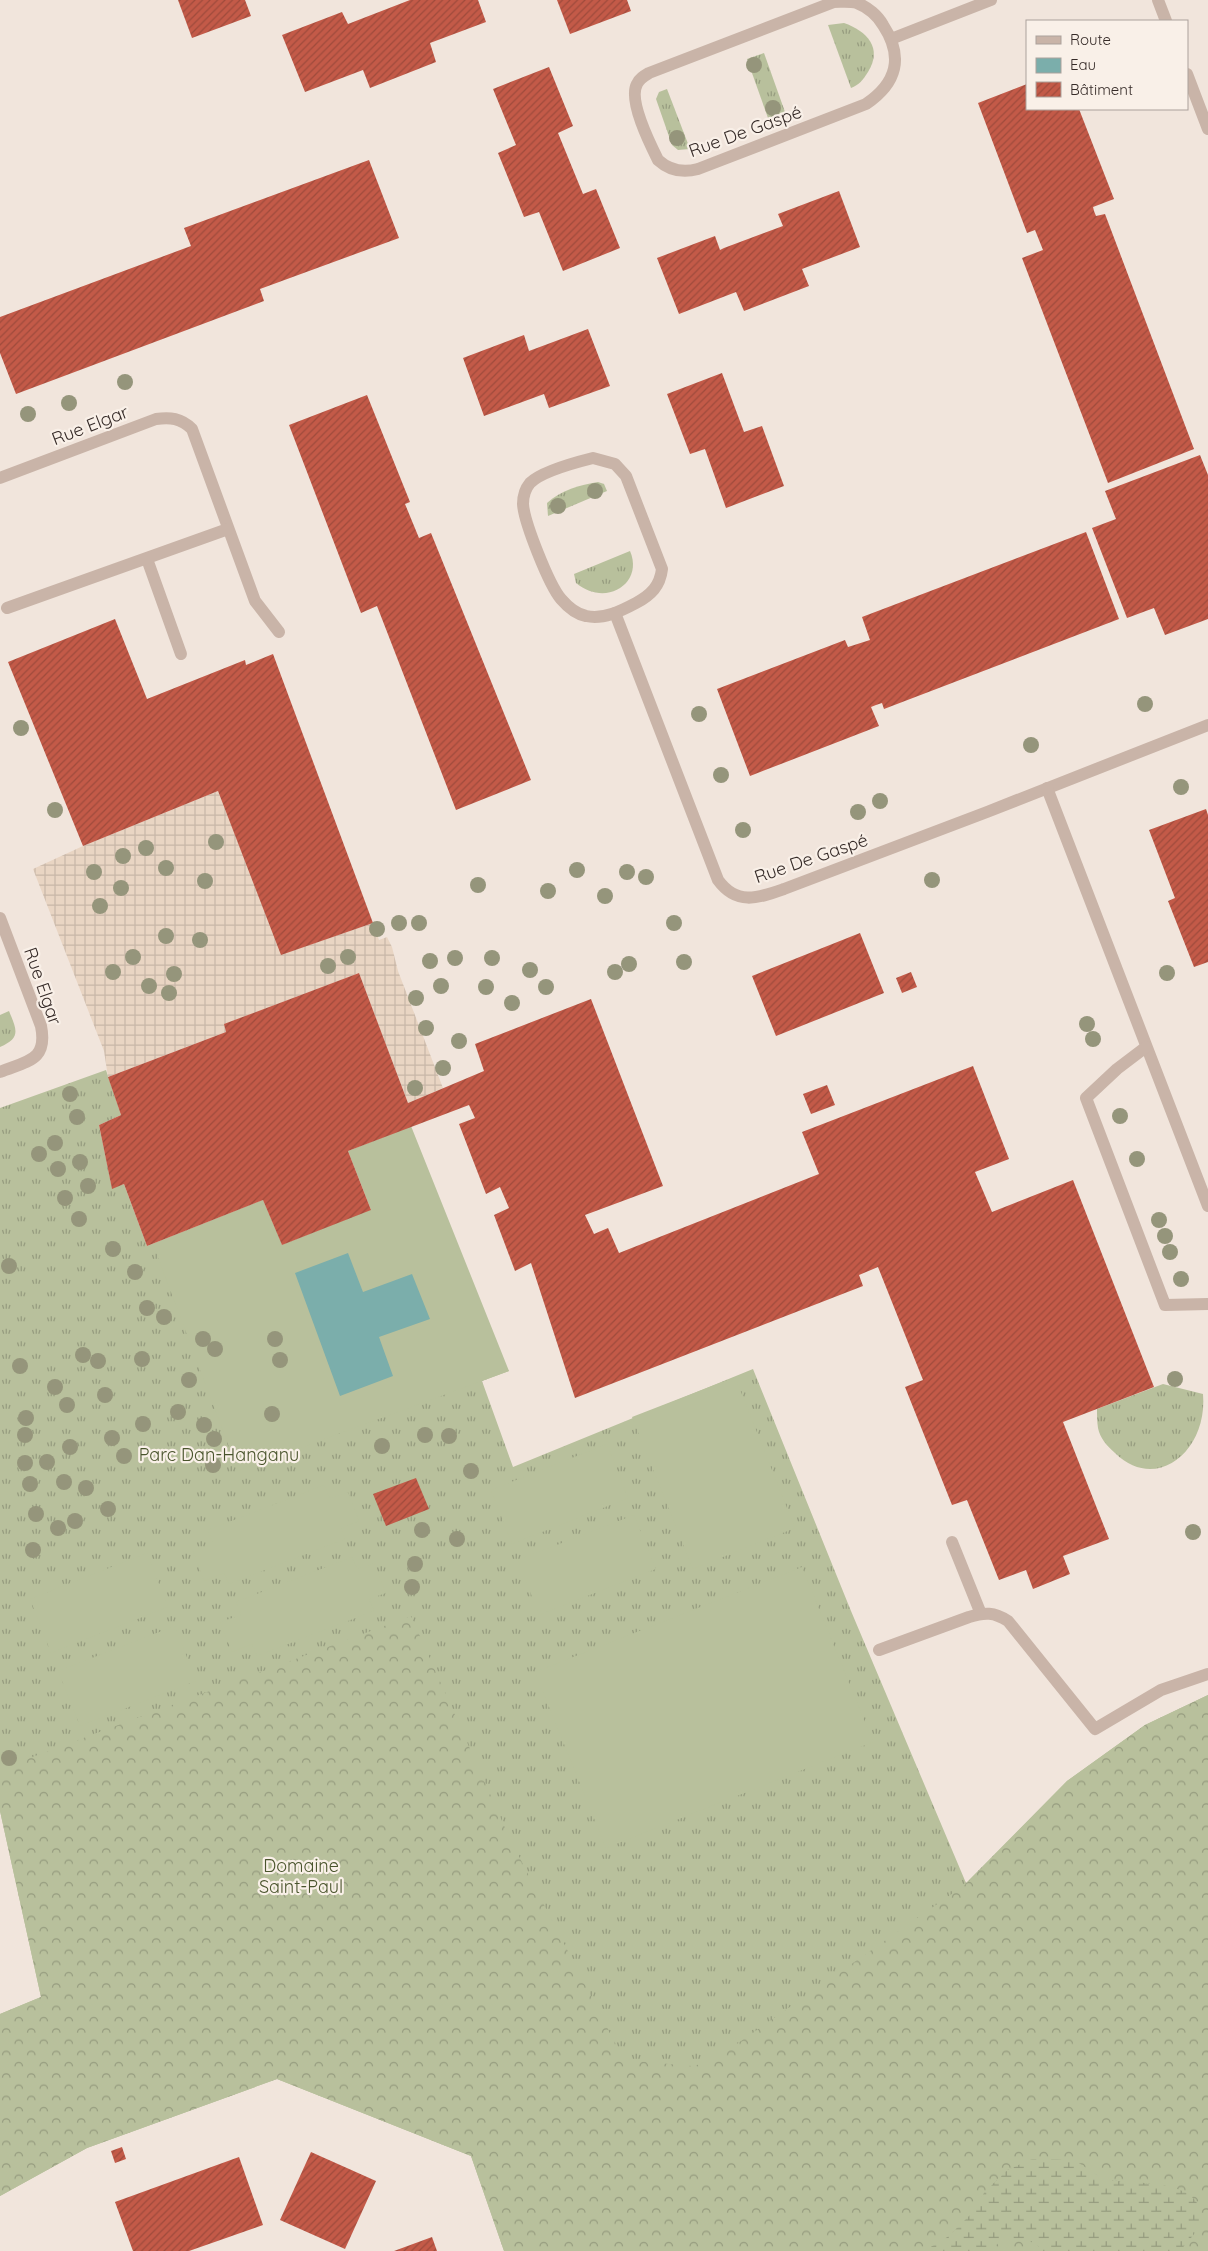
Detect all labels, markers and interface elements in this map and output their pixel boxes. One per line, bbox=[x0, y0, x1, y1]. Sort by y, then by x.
legend bbox=[1026, 20, 1188, 110]
text: Route bbox=[1070, 30, 1111, 49]
text: Eau bbox=[1070, 55, 1096, 74]
text: Bâtiment bbox=[1070, 80, 1133, 99]
street label: Rue De Gaspé bbox=[685, 100, 805, 162]
street label: Rue Elgar bbox=[48, 400, 132, 450]
street label: Rue De Gaspé bbox=[751, 828, 871, 888]
street label: Rue Elgar bbox=[19, 944, 67, 1028]
park label: Parc Dan-Hanganu bbox=[139, 1443, 299, 1466]
park label: Domaine Saint-Paul bbox=[259, 1854, 343, 1898]

